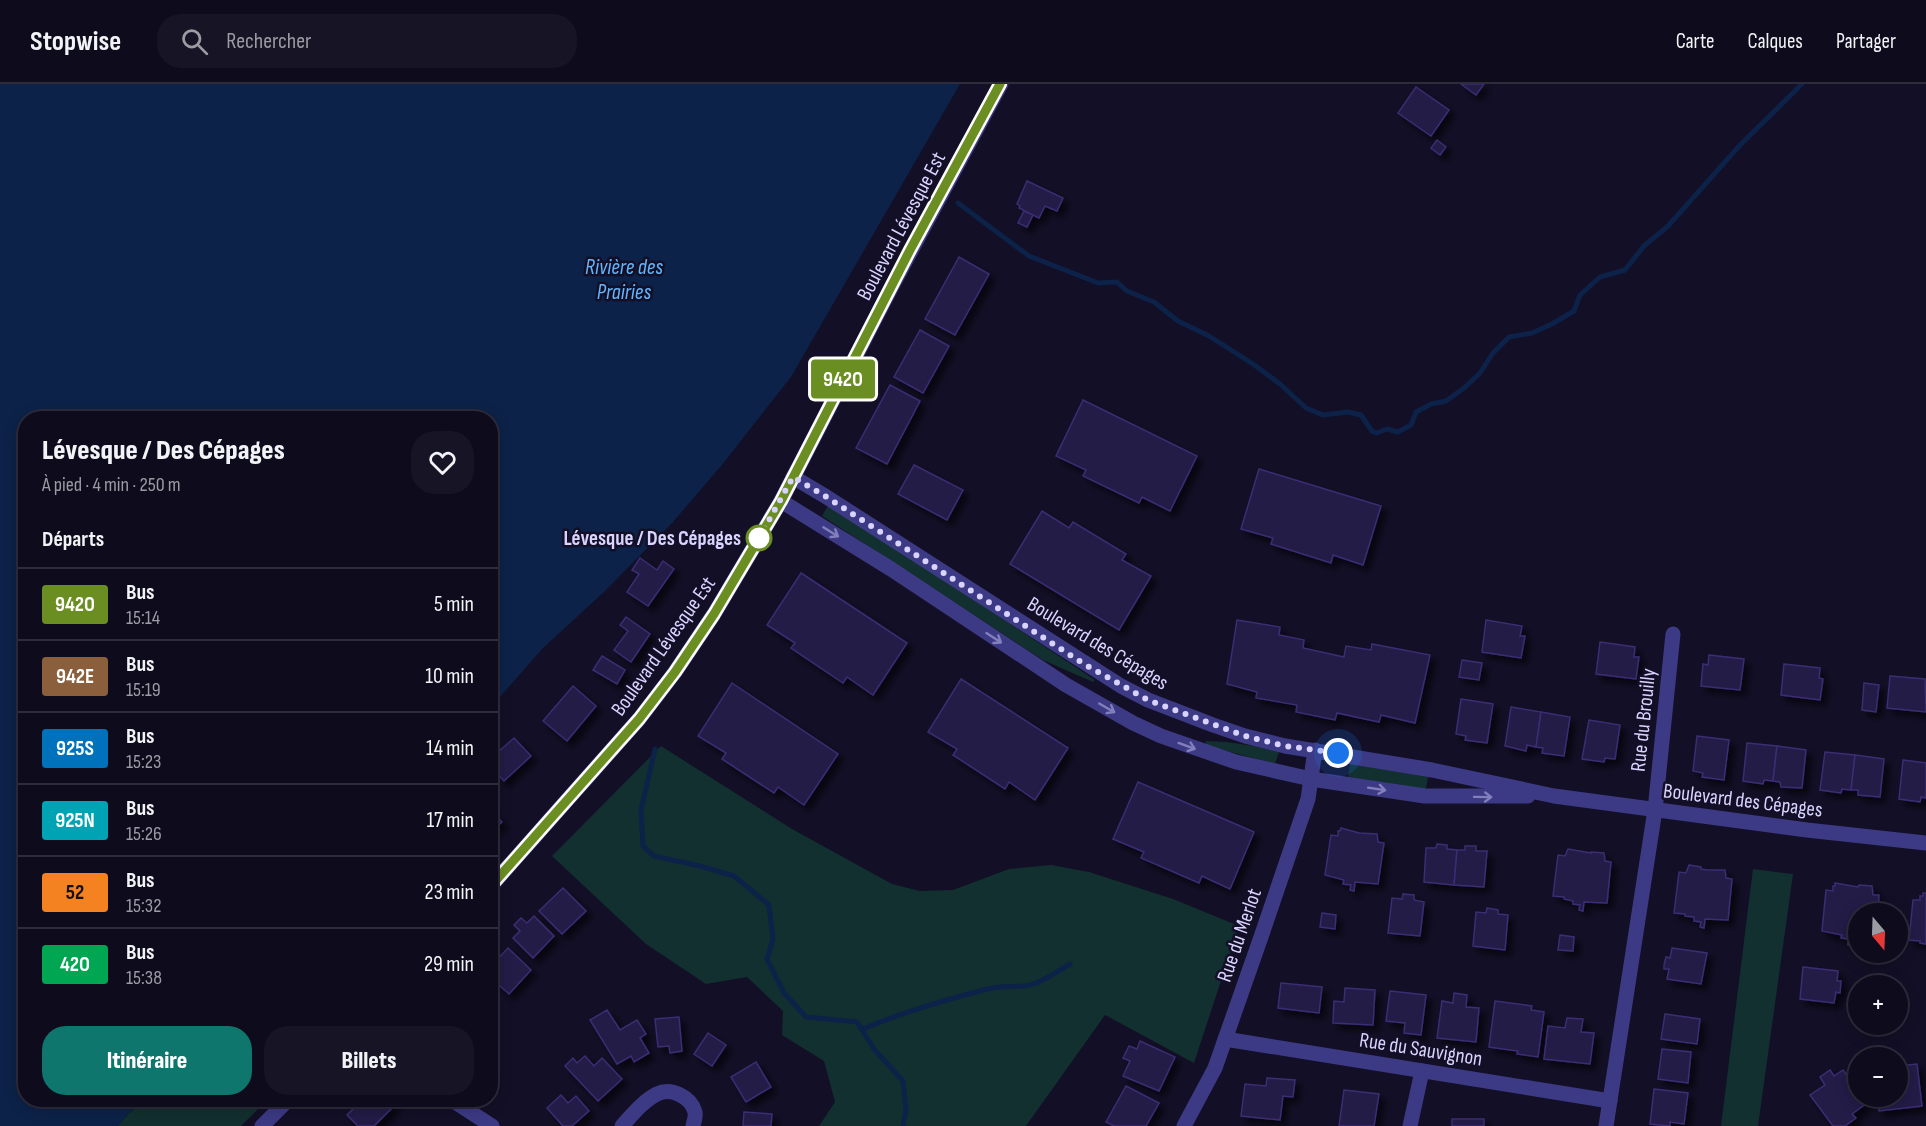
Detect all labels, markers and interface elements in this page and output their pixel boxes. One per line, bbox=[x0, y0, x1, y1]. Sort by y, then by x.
search box bbox=[157, 14, 577, 68]
text: Stopwise bbox=[30, 25, 121, 58]
icon: search bbox=[178, 25, 211, 58]
text: Rechercher bbox=[226, 28, 311, 55]
text: Carte bbox=[1676, 29, 1715, 54]
text: Calques bbox=[1748, 29, 1803, 54]
text: Partager bbox=[1836, 29, 1896, 54]
street label: Boulevard Lévesque Est bbox=[852, 148, 951, 305]
water label: Rivière des Prairies bbox=[585, 254, 663, 306]
line badge: 942O bbox=[801, 360, 885, 398]
text: 942O bbox=[823, 367, 863, 392]
button: heart bbox=[411, 431, 474, 494]
text: Lévesque / Des Cépages bbox=[42, 434, 285, 467]
text: À pied · 4 min · 250 m bbox=[42, 473, 181, 497]
marker: Lévesque / Des Cépages bbox=[746, 525, 772, 551]
text: Départs bbox=[42, 526, 104, 553]
place label: Lévesque / Des Cépages bbox=[563, 526, 741, 551]
one-way arrow bbox=[822, 526, 839, 538]
street label: Boulevard Lévesque Est bbox=[606, 572, 721, 721]
text: Bus bbox=[126, 579, 155, 606]
text: 5 min bbox=[434, 591, 474, 618]
street label: Boulevard des Cépages bbox=[1023, 591, 1173, 695]
text: 942O bbox=[55, 592, 95, 617]
text: 15:14 bbox=[126, 606, 160, 630]
one-way arrow bbox=[985, 632, 1002, 644]
text: Bus bbox=[126, 651, 155, 678]
text: 10 min bbox=[425, 663, 474, 690]
text: 942E bbox=[56, 664, 94, 689]
street label: Rue du Brouilly bbox=[1626, 667, 1661, 773]
text: 15:19 bbox=[126, 678, 161, 702]
one-way arrow bbox=[1098, 703, 1115, 715]
text: Bus bbox=[126, 723, 155, 750]
text: 14 min bbox=[426, 735, 474, 762]
text: 925S bbox=[56, 736, 94, 761]
your location bbox=[1323, 738, 1353, 768]
one-way arrow bbox=[1177, 741, 1196, 752]
text: 15:23 bbox=[126, 750, 161, 774]
street label: Boulevard des Cépages bbox=[1662, 778, 1824, 823]
one-way arrow bbox=[1367, 783, 1386, 794]
one-way arrow bbox=[1473, 791, 1493, 803]
text: Bus bbox=[126, 795, 155, 822]
text: 17 min bbox=[426, 807, 474, 834]
text: 925N bbox=[55, 808, 95, 833]
text: 15:26 bbox=[126, 822, 162, 846]
text: Bus bbox=[126, 867, 155, 894]
text: 23 min bbox=[425, 879, 474, 906]
text: 52 bbox=[66, 880, 84, 905]
street label: Rue du Merlot bbox=[1212, 885, 1267, 985]
text: 15:32 bbox=[126, 894, 161, 918]
north arrow bbox=[1848, 903, 1908, 963]
map controls bbox=[1848, 903, 1908, 1107]
text: Bus bbox=[126, 939, 155, 966]
text: 29 min bbox=[424, 951, 474, 978]
text: 42O bbox=[60, 952, 90, 977]
text: 15:38 bbox=[126, 966, 162, 990]
button: + bbox=[1848, 975, 1908, 1035]
button: Itinéraire bbox=[42, 1026, 252, 1095]
button: Billets bbox=[264, 1026, 474, 1095]
street label: Rue du Sauvignon bbox=[1358, 1027, 1484, 1072]
button: − bbox=[1848, 1047, 1908, 1107]

